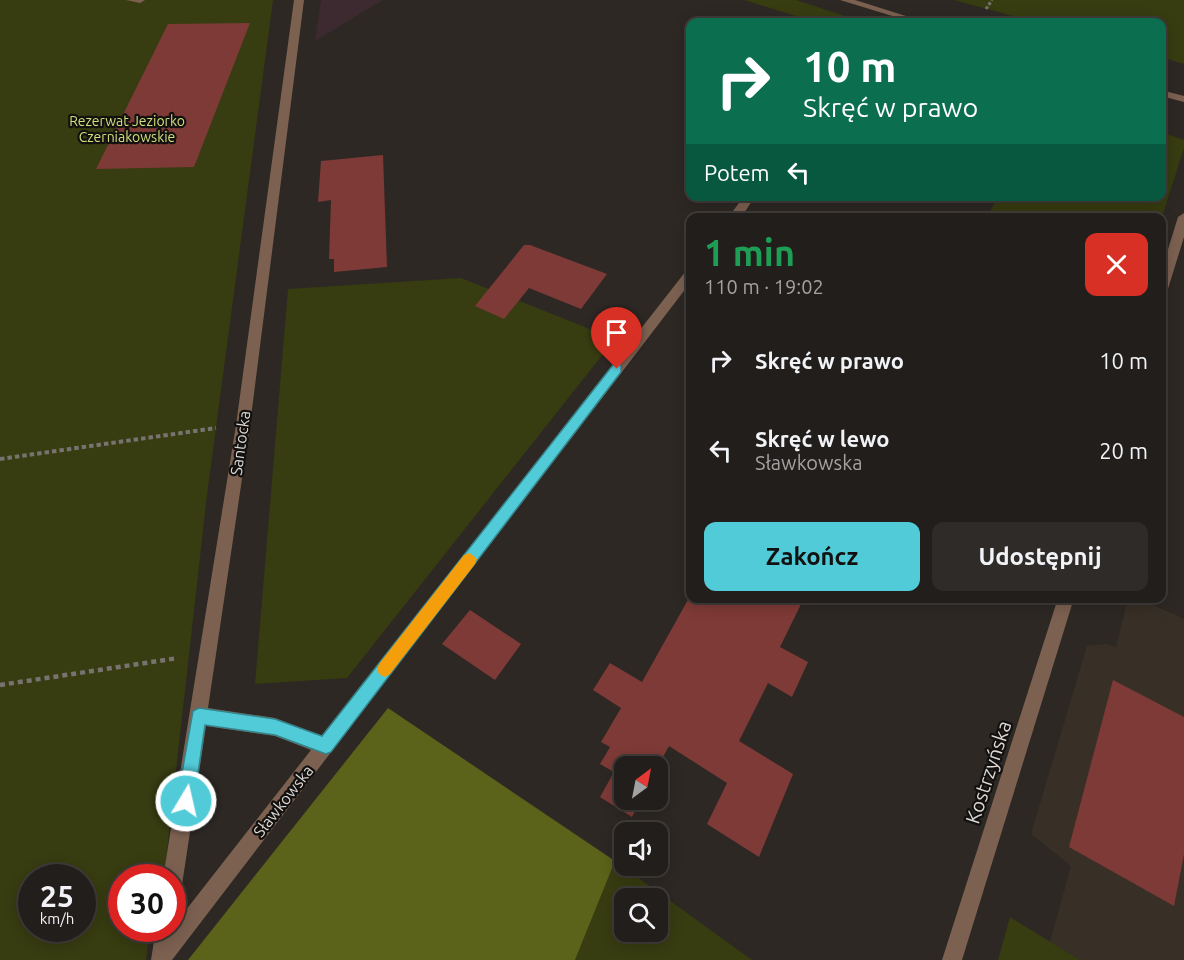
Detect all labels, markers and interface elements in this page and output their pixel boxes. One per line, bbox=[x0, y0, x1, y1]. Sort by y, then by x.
icon: right bbox=[704, 42, 782, 120]
text: 10 m bbox=[803, 43, 897, 90]
text: Skręć w prawo bbox=[803, 92, 978, 122]
park label: Rezerwat Jeziorko Czerniakowskie bbox=[69, 113, 185, 145]
icon: left bbox=[782, 156, 815, 189]
text: Potem bbox=[704, 160, 770, 185]
text: 1 min bbox=[704, 232, 795, 273]
button: close bbox=[1085, 233, 1148, 296]
text: 110 m · 19:02 bbox=[704, 275, 824, 298]
pin bbox=[591, 307, 642, 369]
icon: arrive bbox=[600, 316, 633, 349]
icon: right bbox=[704, 344, 737, 377]
text: Skręć w prawo bbox=[755, 348, 904, 373]
text: 10 m bbox=[1099, 348, 1148, 373]
street label: Santocka bbox=[227, 410, 253, 476]
text: Skręć w lewo bbox=[755, 426, 889, 451]
icon: left bbox=[704, 434, 737, 467]
text: 20 m bbox=[1099, 438, 1148, 463]
text: Sławkowska bbox=[755, 451, 863, 474]
button: Zakończ bbox=[704, 522, 920, 591]
button: Udostępnij bbox=[932, 522, 1148, 591]
street label: Kostrzyńska bbox=[961, 718, 1015, 826]
north arrow bbox=[614, 756, 668, 810]
map controls bbox=[614, 756, 668, 942]
street label: Sławkowska bbox=[249, 762, 317, 840]
position arrow bbox=[154, 769, 218, 833]
button: sound bbox=[614, 822, 668, 876]
speed limit sign: 30 bbox=[108, 864, 186, 942]
text: 25 bbox=[40, 879, 74, 913]
button: search bbox=[614, 888, 668, 942]
text: km/h bbox=[40, 910, 74, 927]

